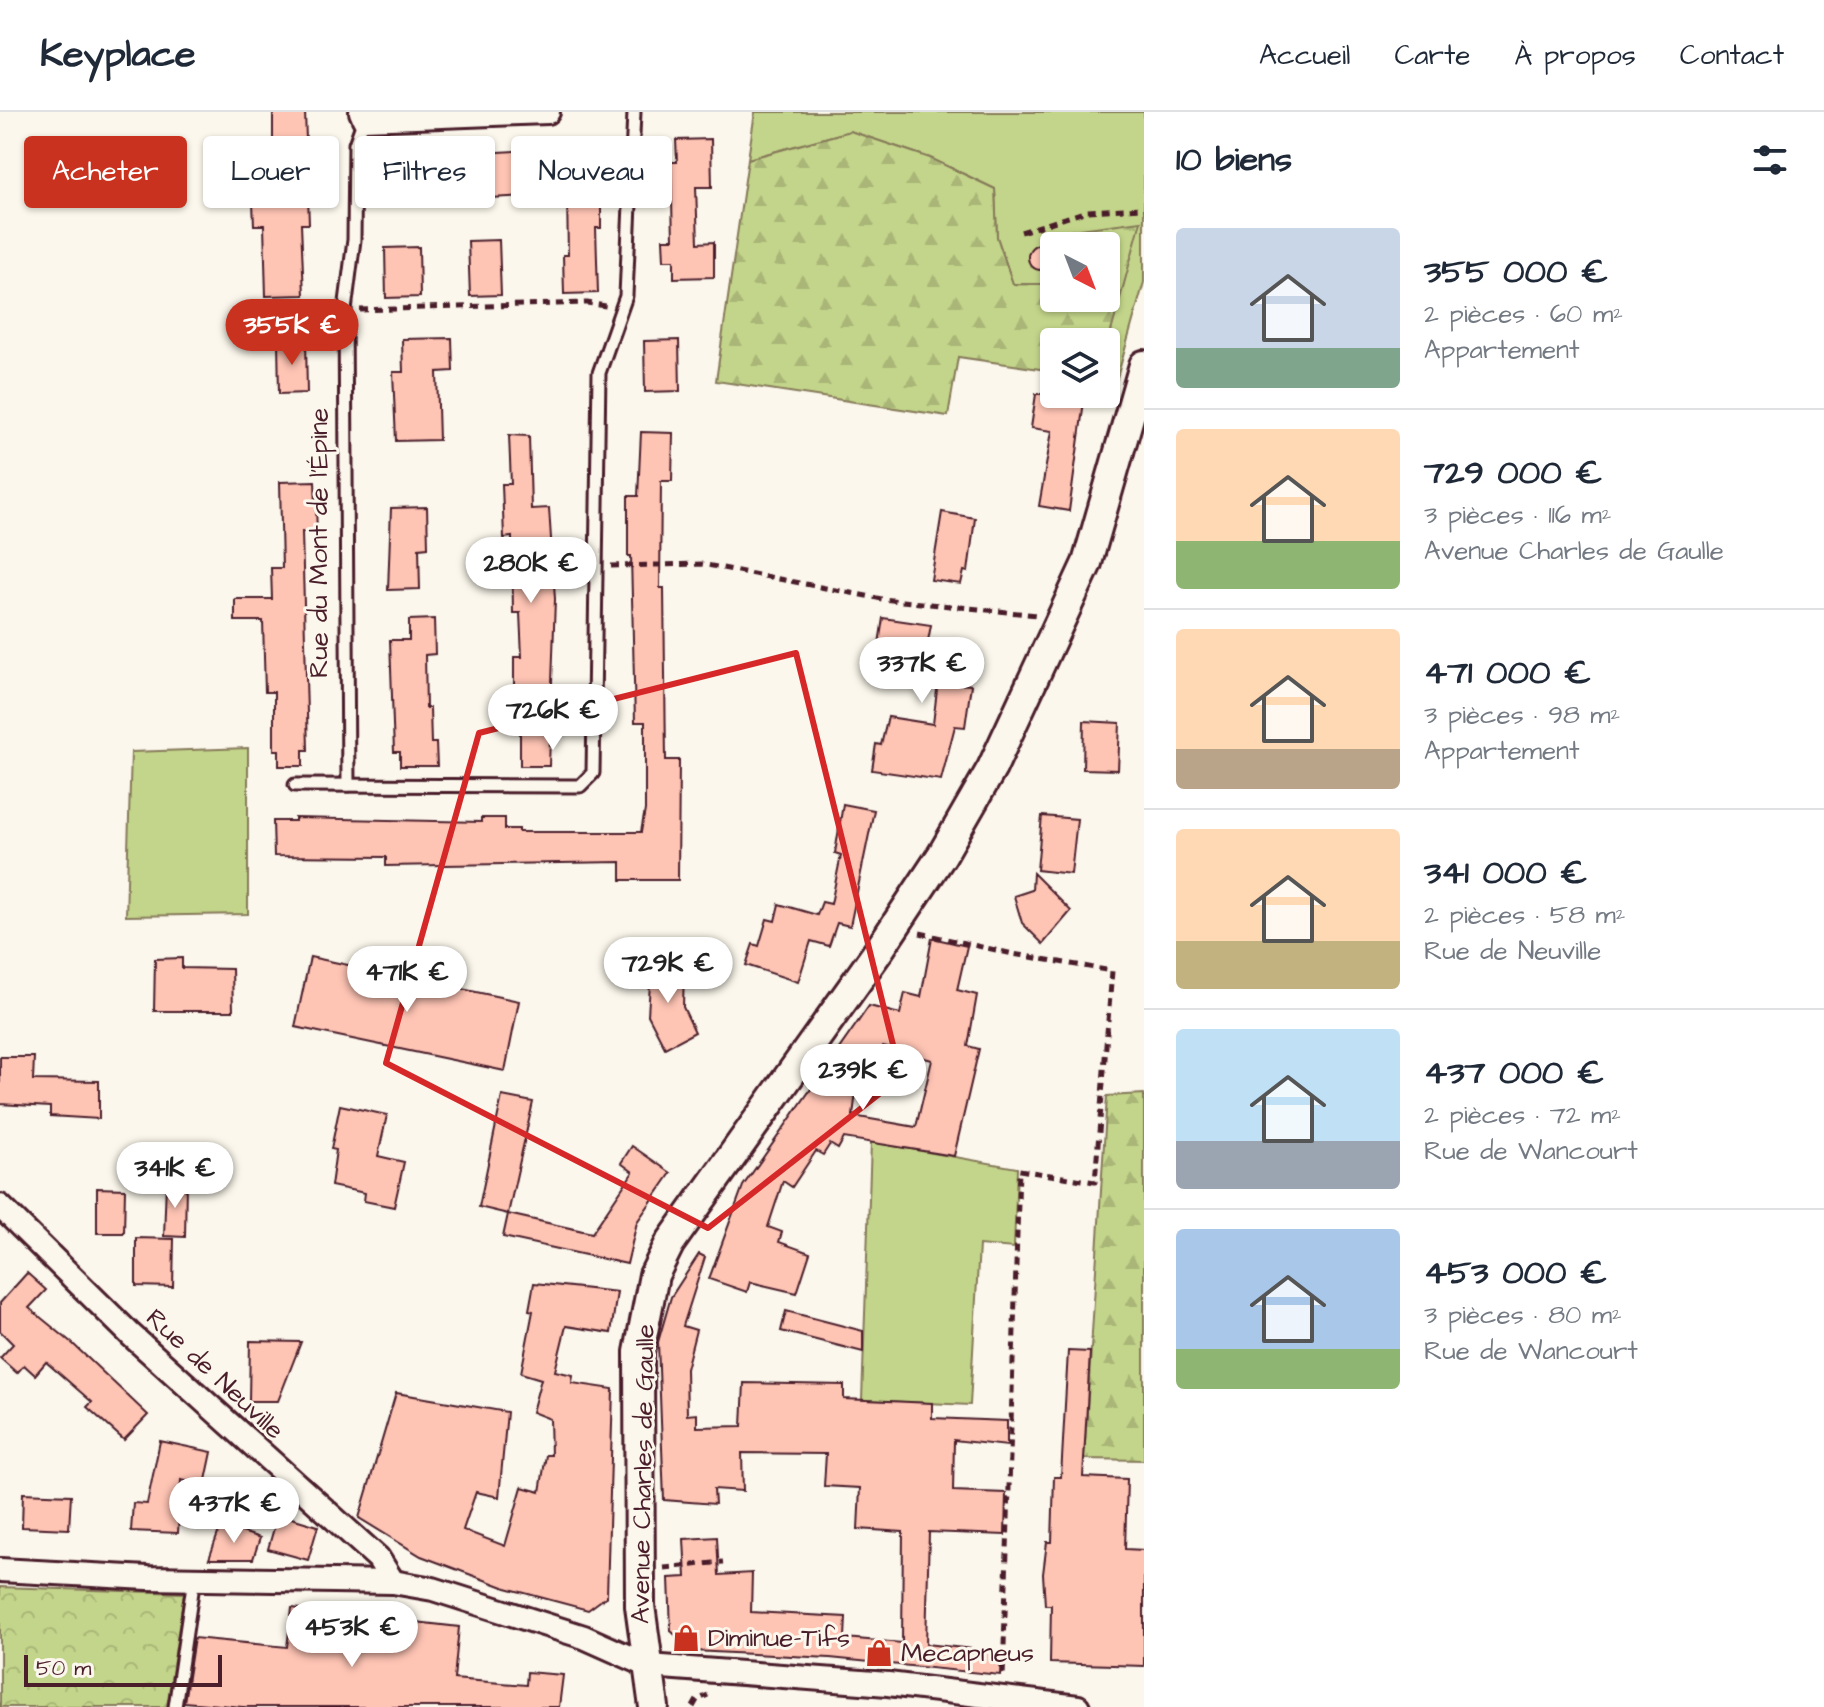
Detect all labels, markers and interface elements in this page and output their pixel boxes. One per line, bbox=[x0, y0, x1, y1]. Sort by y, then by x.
text: Keyplace bbox=[40, 29, 196, 81]
text: Accueil bbox=[1259, 36, 1350, 75]
text: Carte bbox=[1394, 36, 1470, 75]
text: À propos bbox=[1514, 36, 1636, 75]
text: Contact bbox=[1680, 36, 1784, 75]
chip: Acheter bbox=[24, 136, 187, 208]
chip: Louer bbox=[203, 136, 339, 208]
chip: Filtres bbox=[355, 136, 495, 208]
chip: Nouveau bbox=[511, 136, 672, 208]
text: 10 biens bbox=[1176, 136, 1292, 184]
icon: filters bbox=[1748, 138, 1792, 182]
north arrow bbox=[1040, 232, 1120, 312]
map controls bbox=[1040, 232, 1120, 408]
text: 355 000 € bbox=[1424, 248, 1608, 296]
icon: home bbox=[1240, 260, 1336, 356]
text: 2 pièces · 60 m² bbox=[1424, 296, 1623, 332]
pin: 355K € bbox=[227, 299, 357, 367]
text: 355K € bbox=[244, 307, 340, 343]
button: layers bbox=[1040, 328, 1120, 408]
text: Appartement bbox=[1424, 332, 1580, 368]
street label: Rue du Mont de l'Épine bbox=[301, 408, 337, 678]
text: 729 000 € bbox=[1424, 449, 1602, 497]
icon: home bbox=[1240, 461, 1336, 557]
text: 3 pièces · 116 m² bbox=[1424, 497, 1612, 533]
text: Avenue Charles de Gaulle bbox=[1424, 533, 1724, 569]
pin: 280K € bbox=[466, 537, 596, 605]
text: 280K € bbox=[484, 545, 578, 581]
pin: 337K € bbox=[857, 637, 987, 705]
text: 337K € bbox=[877, 645, 967, 681]
text: 471 000 € bbox=[1424, 649, 1591, 697]
icon: home bbox=[1240, 661, 1336, 757]
pin: 726K € bbox=[488, 684, 618, 752]
text: 726K € bbox=[506, 692, 600, 728]
text: 3 pièces · 98 m² bbox=[1424, 697, 1620, 733]
text: Appartement bbox=[1424, 733, 1580, 769]
text: 341 000 € bbox=[1424, 849, 1587, 897]
icon: home bbox=[1240, 861, 1336, 957]
text: 2 pièces · 58 m² bbox=[1424, 897, 1625, 933]
text: Rue de Neuville bbox=[1424, 933, 1601, 969]
pin: 729K € bbox=[603, 937, 733, 1005]
text: 729K € bbox=[622, 945, 714, 981]
pin: 471K € bbox=[342, 946, 472, 1014]
text: 471K € bbox=[365, 954, 449, 990]
pin: 239K € bbox=[798, 1044, 928, 1112]
text: 437 000 € bbox=[1424, 1049, 1604, 1097]
text: 239K € bbox=[818, 1052, 908, 1088]
icon: home bbox=[1240, 1061, 1336, 1157]
text: 2 pièces · 72 m² bbox=[1424, 1097, 1621, 1133]
text: Rue de Wancourt bbox=[1424, 1133, 1638, 1169]
pin: 341K € bbox=[110, 1142, 240, 1210]
text: 341K € bbox=[134, 1150, 216, 1186]
text: 453 000 € bbox=[1424, 1249, 1607, 1297]
icon: home bbox=[1240, 1261, 1336, 1357]
text: 3 pièces · 80 m² bbox=[1424, 1297, 1622, 1333]
street label: Rue de Neuville bbox=[138, 1300, 292, 1448]
street label: Avenue Charles de Gaulle bbox=[622, 1324, 664, 1624]
text: Rue de Wancourt bbox=[1424, 1333, 1638, 1369]
pin: 437K € bbox=[169, 1477, 299, 1545]
text: 437K € bbox=[187, 1485, 281, 1521]
pin: 453K € bbox=[287, 1601, 417, 1669]
text: 453K € bbox=[304, 1609, 400, 1645]
place label: Diminue-Tifs bbox=[708, 1620, 850, 1656]
shop icon: Diminue-Tifs bbox=[671, 1623, 701, 1653]
place label: Mecapneus bbox=[901, 1635, 1034, 1671]
shop icon: Mecapneus bbox=[864, 1638, 894, 1668]
scale bar bbox=[24, 1651, 222, 1687]
text: 50 m bbox=[36, 1653, 91, 1684]

